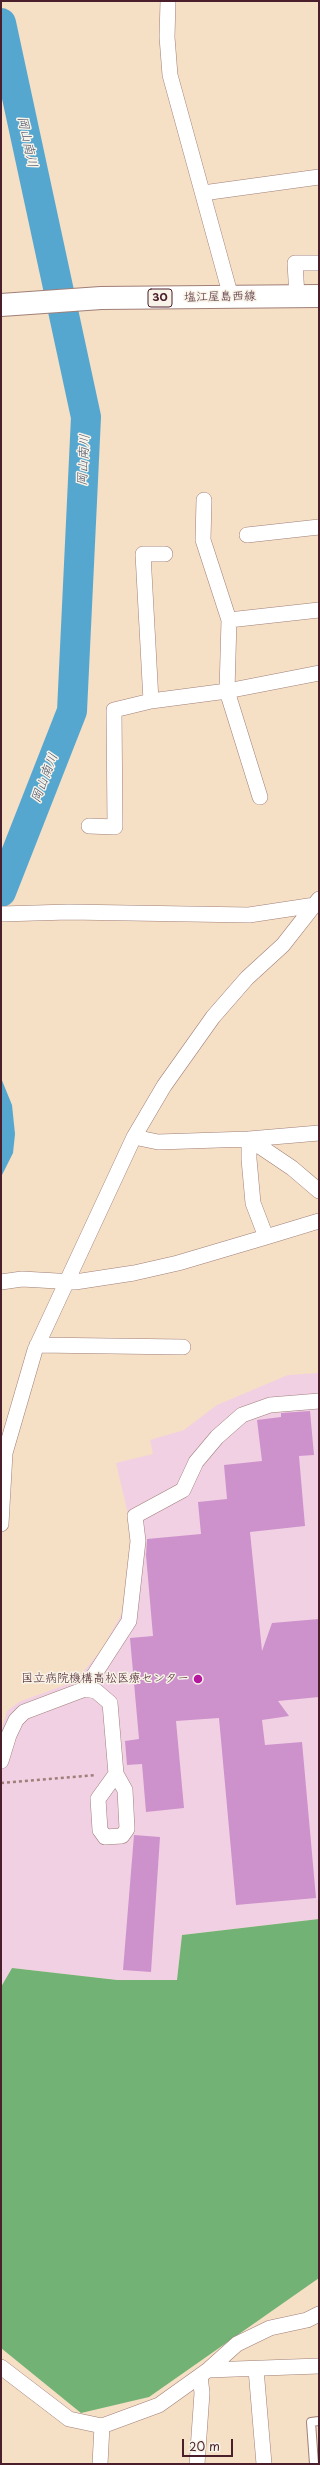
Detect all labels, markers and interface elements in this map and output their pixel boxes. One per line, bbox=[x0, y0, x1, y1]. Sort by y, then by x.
water label: 岡山南川 bbox=[14, 115, 40, 169]
road number: 30 bbox=[148, 289, 172, 307]
street label: 塩江屋島西線 bbox=[184, 289, 256, 305]
water label: 岡山南川 bbox=[75, 434, 93, 486]
water label: 岡山南川 bbox=[28, 751, 62, 805]
place label: 国立病院機構高松医療センター bbox=[21, 1672, 189, 1686]
marker: 国立病院機構高松医療センター bbox=[192, 1673, 204, 1685]
scale bar bbox=[184, 2431, 235, 2457]
text: 20 m bbox=[189, 2437, 220, 2455]

